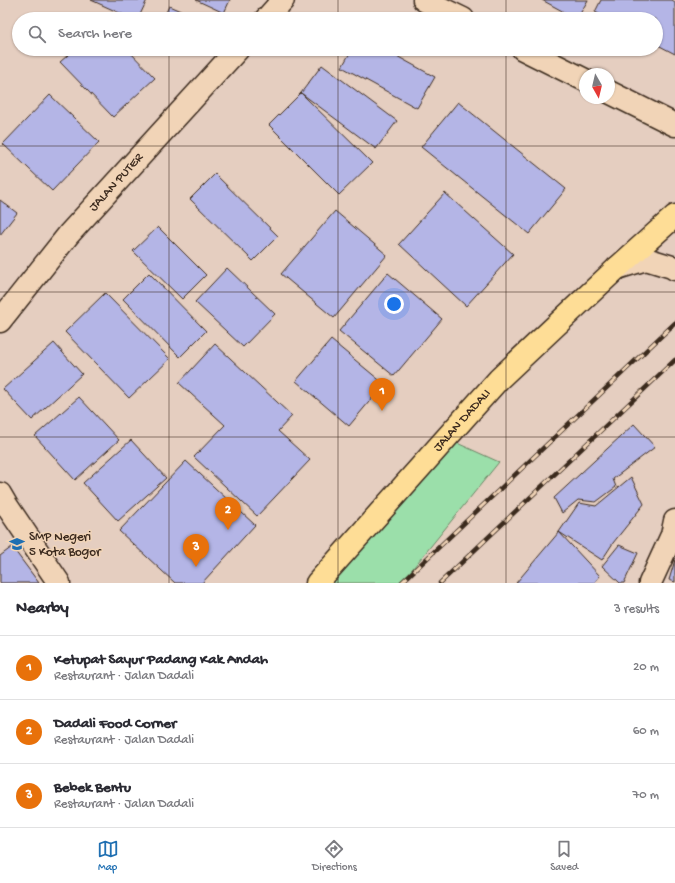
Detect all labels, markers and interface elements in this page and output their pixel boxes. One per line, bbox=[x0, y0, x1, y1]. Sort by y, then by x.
search box bbox=[12, 12, 663, 56]
icon: search bbox=[26, 23, 48, 45]
text: Search here bbox=[58, 25, 132, 43]
north arrow bbox=[579, 68, 615, 104]
street label: JALAN PUTER bbox=[86, 149, 147, 214]
your location bbox=[384, 294, 404, 314]
pin: 1 bbox=[369, 378, 395, 411]
street label: JALAN DADALI bbox=[430, 386, 494, 455]
pin: 2 bbox=[215, 497, 241, 530]
place label: SMP Negeri 5 Kota Bogor bbox=[29, 530, 102, 560]
pin: 3 bbox=[183, 534, 209, 567]
school or university icon: SMP Negeri 5 Kota Bogor bbox=[8, 535, 26, 553]
text: Nearby bbox=[16, 599, 69, 619]
text: 3 results bbox=[614, 602, 659, 617]
text: Ketupat Sayur Padang Kak Andah bbox=[54, 651, 268, 669]
text: 1 bbox=[26, 660, 32, 675]
text: 20 m bbox=[633, 660, 659, 675]
text: Restaurant · Jalan Dadali bbox=[54, 669, 194, 684]
text: Dadali Food Corner bbox=[54, 715, 176, 733]
text: 2 bbox=[26, 724, 32, 739]
text: 60 m bbox=[633, 724, 659, 739]
text: Restaurant · Jalan Dadali bbox=[54, 733, 194, 748]
text: Bebek Bentu bbox=[54, 779, 131, 797]
text: 3 bbox=[26, 788, 32, 803]
text: 70 m bbox=[633, 788, 659, 803]
text: Restaurant · Jalan Dadali bbox=[54, 797, 194, 812]
tab: Map bbox=[97, 838, 119, 874]
tab: Directions bbox=[312, 838, 357, 874]
tab: Saved bbox=[550, 838, 578, 874]

